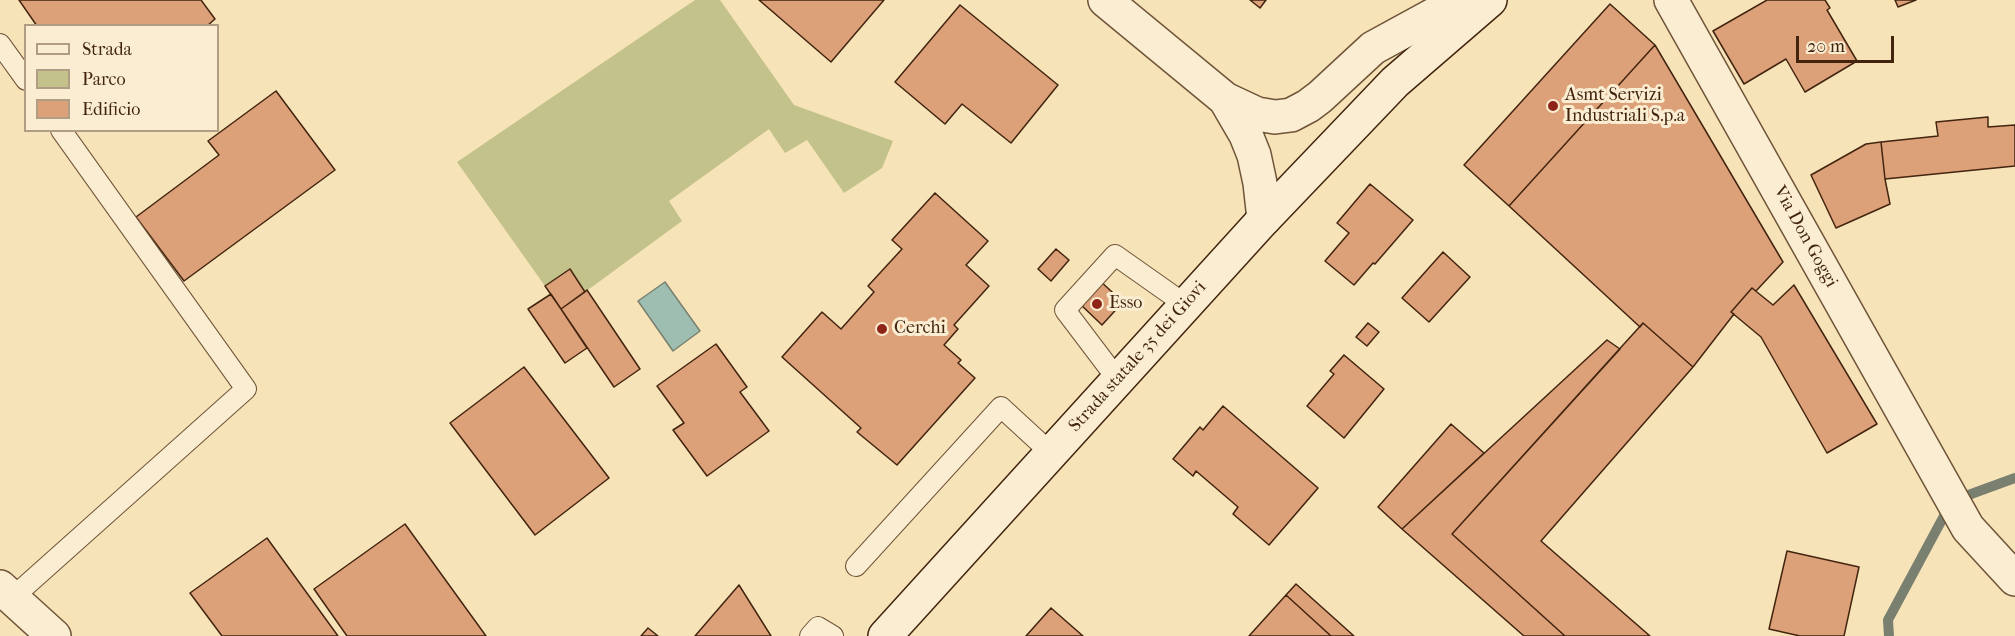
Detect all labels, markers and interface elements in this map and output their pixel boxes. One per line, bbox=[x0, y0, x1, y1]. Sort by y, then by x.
legend bbox=[24, 24, 219, 132]
scale bar bbox=[1799, 24, 1896, 62]
text: 20 m bbox=[1807, 36, 1845, 57]
text: Strada bbox=[82, 39, 132, 60]
text: Parco bbox=[82, 69, 126, 90]
place label: Asmt Servizi Industriali S.p.a bbox=[1565, 85, 1685, 128]
text: Edificio bbox=[82, 99, 140, 120]
marker: Asmt Servizi Industriali S.p.a bbox=[1546, 99, 1560, 113]
street label: Via Don Goggi bbox=[1768, 182, 1842, 292]
street label: Strada statale 35 dei Giovi bbox=[1065, 277, 1211, 437]
place label: Esso bbox=[1109, 293, 1142, 315]
marker: Esso bbox=[1090, 297, 1104, 311]
place label: Cerchi bbox=[894, 318, 946, 340]
marker: Cerchi bbox=[875, 322, 889, 336]

